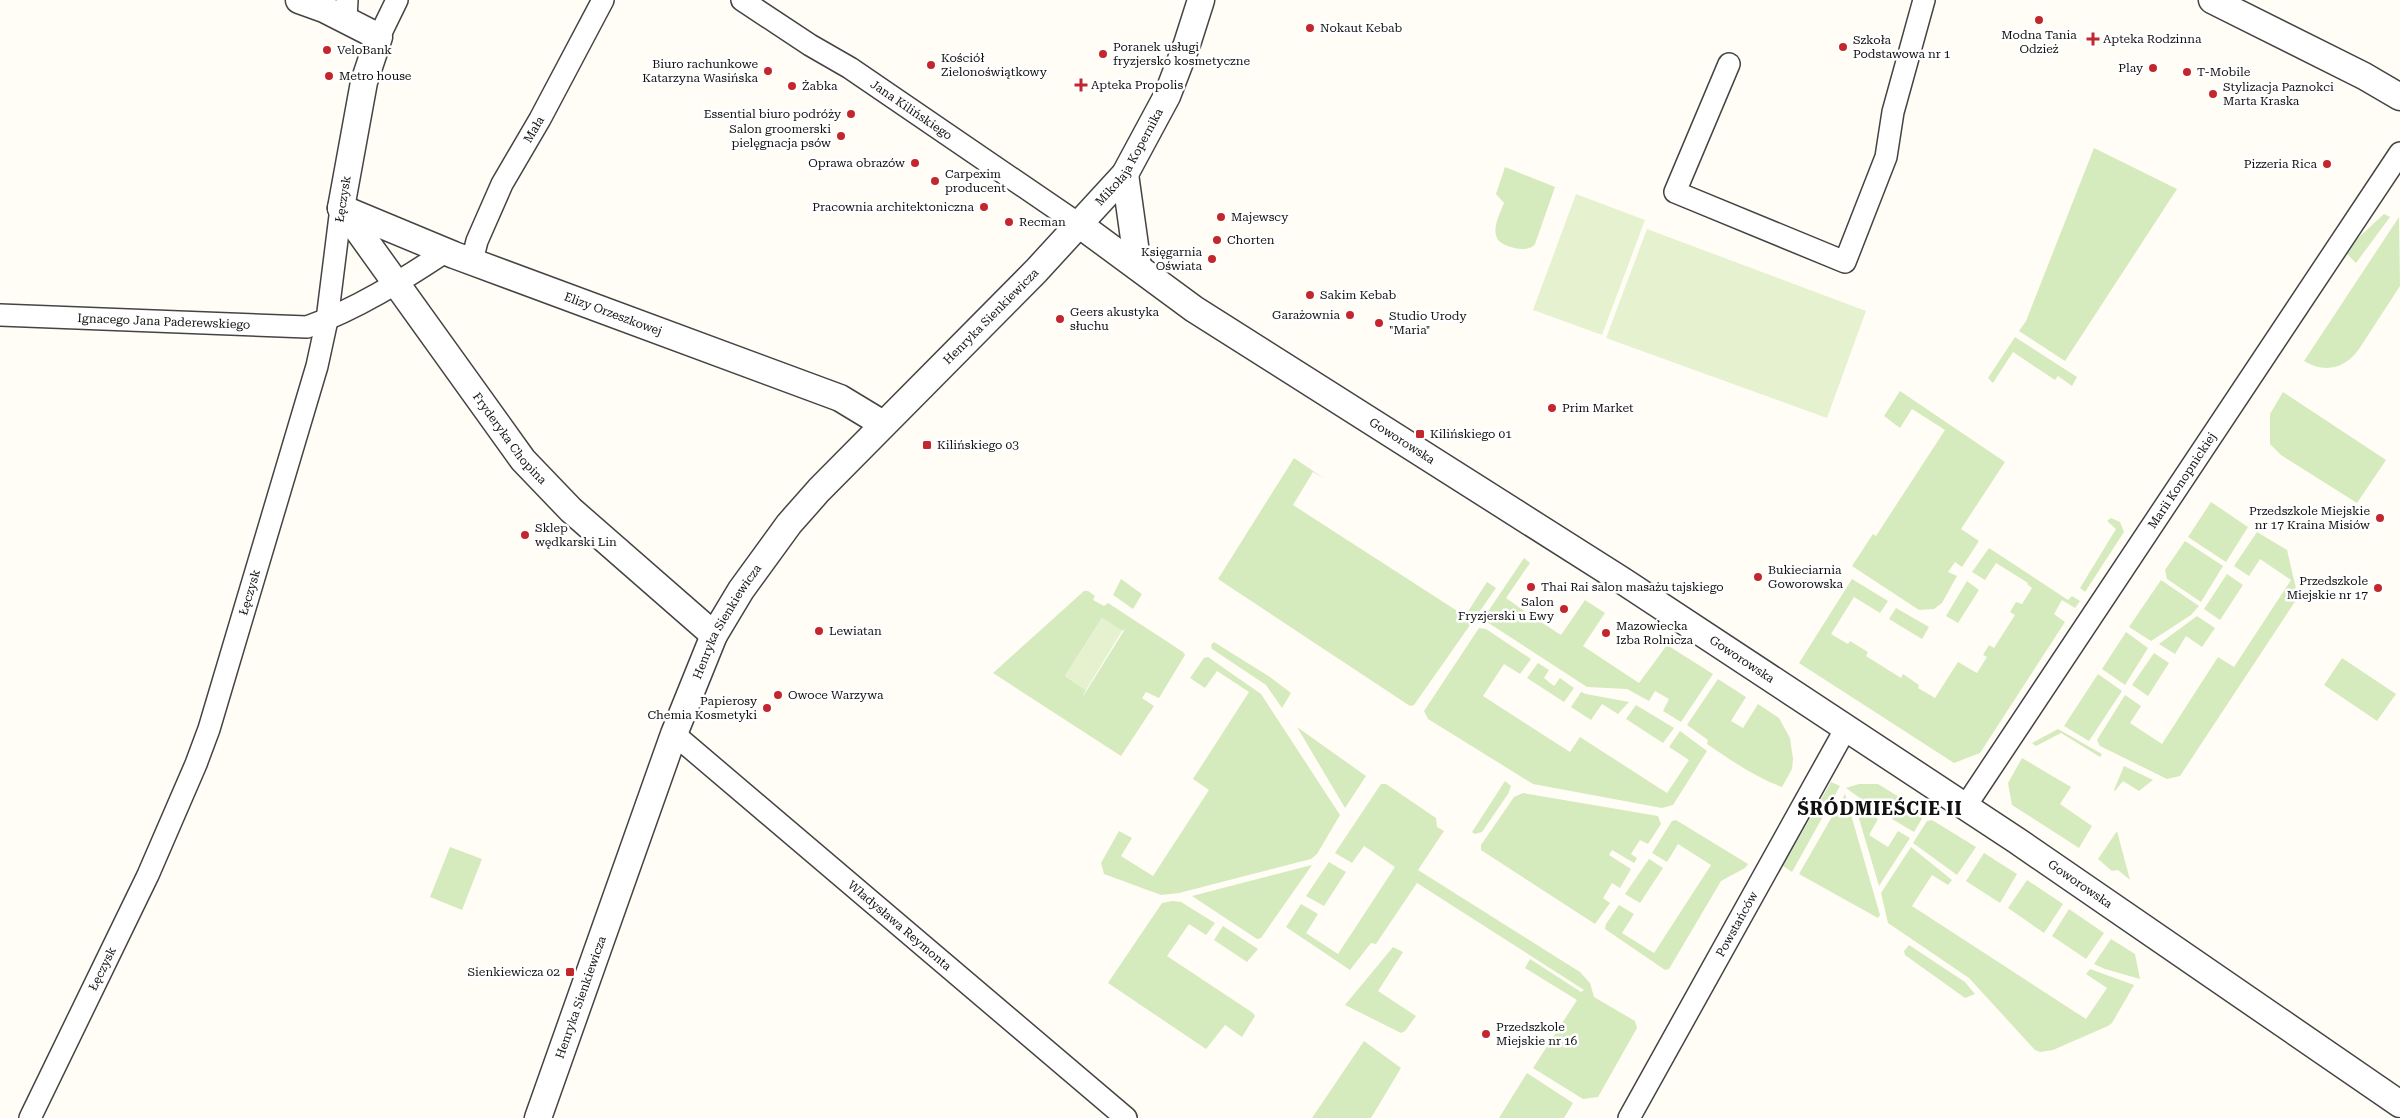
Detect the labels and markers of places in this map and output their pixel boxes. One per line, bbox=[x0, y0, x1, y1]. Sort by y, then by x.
marker: Modna Tania Odzież bbox=[2033, 14, 2045, 26]
place label: Nokaut Kebab bbox=[1320, 21, 1403, 35]
marker: Nokaut Kebab bbox=[1304, 22, 1316, 34]
place label: Modna Tania Odzież bbox=[2001, 28, 2077, 56]
place label: Apteka Rodzinna bbox=[2103, 32, 2202, 46]
place label: Szkoła Podstawowa nr 1 bbox=[1853, 33, 1951, 61]
marker: Apteka Rodzinna bbox=[2087, 33, 2099, 45]
place label: Poranek usługi fryzjersko kosmetyczne bbox=[1113, 40, 1250, 68]
marker: Szkoła Podstawowa nr 1 bbox=[1837, 41, 1849, 53]
place label: VeloBank bbox=[337, 43, 392, 57]
marker: VeloBank bbox=[321, 44, 333, 56]
marker: Poranek usługi fryzjersko kosmetyczne bbox=[1097, 48, 1109, 60]
place label: Kościół Zielonoświątkowy bbox=[941, 51, 1048, 79]
place label: Biuro rachunkowe Katarzyna Wasińska bbox=[642, 57, 758, 85]
marker: Kościół Zielonoświątkowy bbox=[925, 59, 937, 71]
place label: Play bbox=[2118, 61, 2144, 75]
marker: Play bbox=[2147, 62, 2159, 74]
marker: Biuro rachunkowe Katarzyna Wasińska bbox=[762, 65, 774, 77]
place label: T-Mobile bbox=[2197, 65, 2251, 79]
marker: T-Mobile bbox=[2181, 66, 2193, 78]
place label: Metro house bbox=[339, 69, 412, 83]
marker: Metro house bbox=[323, 70, 335, 82]
place label: Apteka Propolis bbox=[1091, 78, 1183, 92]
place label: Żabka bbox=[802, 79, 838, 93]
marker: Apteka Propolis bbox=[1075, 79, 1087, 91]
marker: Żabka bbox=[786, 80, 798, 92]
place label: Stylizacja Paznokci Marta Kraska bbox=[2223, 80, 2334, 108]
marker: Stylizacja Paznokci Marta Kraska bbox=[2207, 88, 2219, 100]
place label: Essential biuro podróży bbox=[704, 107, 842, 121]
marker: Essential biuro podróży bbox=[845, 108, 857, 120]
place label: Salon groomerski pielęgnacja psów bbox=[729, 122, 831, 150]
marker: Salon groomerski pielęgnacja psów bbox=[835, 130, 847, 142]
place label: Oprawa obrazów bbox=[808, 156, 905, 170]
marker: Oprawa obrazów bbox=[909, 157, 921, 169]
place label: Pizzeria Rica bbox=[2244, 157, 2317, 171]
marker: Pizzeria Rica bbox=[2321, 158, 2333, 170]
place label: Carpexim producent bbox=[945, 167, 1006, 195]
marker: Carpexim producent bbox=[929, 175, 941, 187]
place label: Pracownia architektoniczna bbox=[812, 200, 974, 214]
marker: Pracownia architektoniczna bbox=[978, 201, 990, 213]
place label: Majewscy bbox=[1231, 210, 1289, 224]
marker: Majewscy bbox=[1215, 211, 1227, 223]
place label: Recman bbox=[1019, 215, 1066, 229]
marker: Recman bbox=[1003, 216, 1015, 228]
place label: Chorten bbox=[1227, 233, 1275, 247]
marker: Chorten bbox=[1211, 234, 1223, 246]
place label: Księgarnia Oświata bbox=[1141, 245, 1202, 273]
marker: Księgarnia Oświata bbox=[1206, 253, 1218, 265]
place label: Sakim Kebab bbox=[1320, 288, 1397, 302]
marker: Sakim Kebab bbox=[1304, 289, 1316, 301]
place label: Geers akustyka słuchu bbox=[1070, 305, 1160, 333]
place label: Garażownia bbox=[1272, 308, 1340, 322]
marker: Garażownia bbox=[1344, 309, 1356, 321]
place label: Studio Urody "Maria" bbox=[1389, 309, 1468, 337]
marker: Geers akustyka słuchu bbox=[1054, 313, 1066, 325]
marker: Studio Urody "Maria" bbox=[1373, 317, 1385, 329]
place label: Prim Market bbox=[1562, 401, 1634, 415]
marker: Prim Market bbox=[1546, 402, 1558, 414]
place label: Kilińskiego 01 bbox=[1430, 427, 1512, 441]
marker: Kilińskiego 01 bbox=[1414, 428, 1426, 440]
place label: Kilińskiego 03 bbox=[937, 438, 1019, 452]
marker: Kilińskiego 03 bbox=[921, 439, 933, 451]
place label: Przedszkole Miejskie nr 17 Kraina Misiów bbox=[2249, 504, 2370, 532]
marker: Przedszkole Miejskie nr 17 Kraina Misiów bbox=[2374, 512, 2386, 524]
place label: Sklep wędkarski Lin bbox=[535, 521, 617, 549]
marker: Sklep wędkarski Lin bbox=[519, 529, 531, 541]
place label: Bukieciarnia Goworowska bbox=[1768, 563, 1843, 591]
marker: Bukieciarnia Goworowska bbox=[1752, 571, 1764, 583]
place label: Przedszkole Miejskie nr 17 bbox=[2287, 574, 2368, 602]
place label: Thai Rai salon masażu tajskiego bbox=[1541, 580, 1724, 594]
marker: Thai Rai salon masażu tajskiego bbox=[1525, 581, 1537, 593]
marker: Przedszkole Miejskie nr 17 bbox=[2372, 582, 2384, 594]
place label: Salon Fryzjerski u Ewy bbox=[1458, 595, 1555, 623]
marker: Salon Fryzjerski u Ewy bbox=[1558, 603, 1570, 615]
place label: Mazowiecka Izba Rolnicza bbox=[1616, 619, 1693, 647]
place label: Lewiatan bbox=[829, 624, 882, 638]
marker: Lewiatan bbox=[813, 625, 825, 637]
marker: Mazowiecka Izba Rolnicza bbox=[1600, 627, 1612, 639]
place label: Owoce Warzywa bbox=[788, 688, 884, 702]
marker: Owoce Warzywa bbox=[772, 689, 784, 701]
place label: Papierosy Chemia Kosmetyki bbox=[648, 694, 758, 722]
marker: Papierosy Chemia Kosmetyki bbox=[761, 702, 773, 714]
place label: Sienkiewicza 02 bbox=[468, 965, 560, 979]
marker: Sienkiewicza 02 bbox=[564, 966, 576, 978]
place label: Przedszkole Miejskie nr 16 bbox=[1496, 1020, 1578, 1048]
marker: Przedszkole Miejskie nr 16 bbox=[1480, 1028, 1492, 1040]

